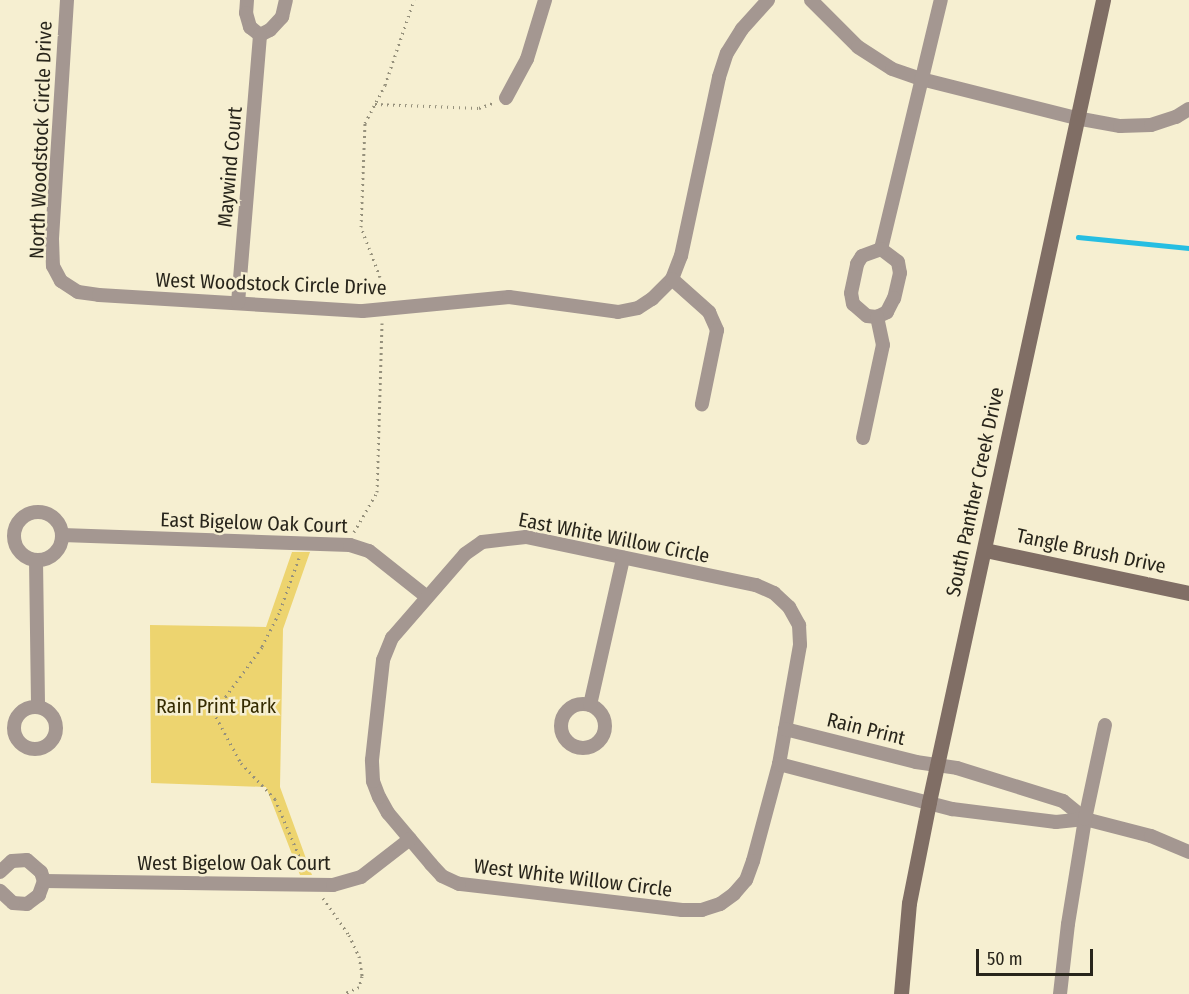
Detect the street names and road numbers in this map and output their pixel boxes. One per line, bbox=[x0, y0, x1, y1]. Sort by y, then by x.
street label: North Woodstock Circle Drive bbox=[25, 21, 57, 259]
street label: Maywind Court bbox=[213, 106, 247, 228]
street label: West Woodstock Circle Drive bbox=[155, 268, 387, 300]
street label: South Panther Creek Drive bbox=[941, 385, 1009, 599]
street label: East Bigelow Oak Court bbox=[160, 508, 348, 538]
street label: East White Willow Circle bbox=[516, 508, 712, 568]
street label: Tangle Brush Drive bbox=[1014, 523, 1168, 579]
street label: Rain Print bbox=[824, 708, 908, 750]
street label: West Bigelow Oak Court bbox=[137, 851, 331, 875]
street label: West White Willow Circle bbox=[472, 854, 674, 902]

